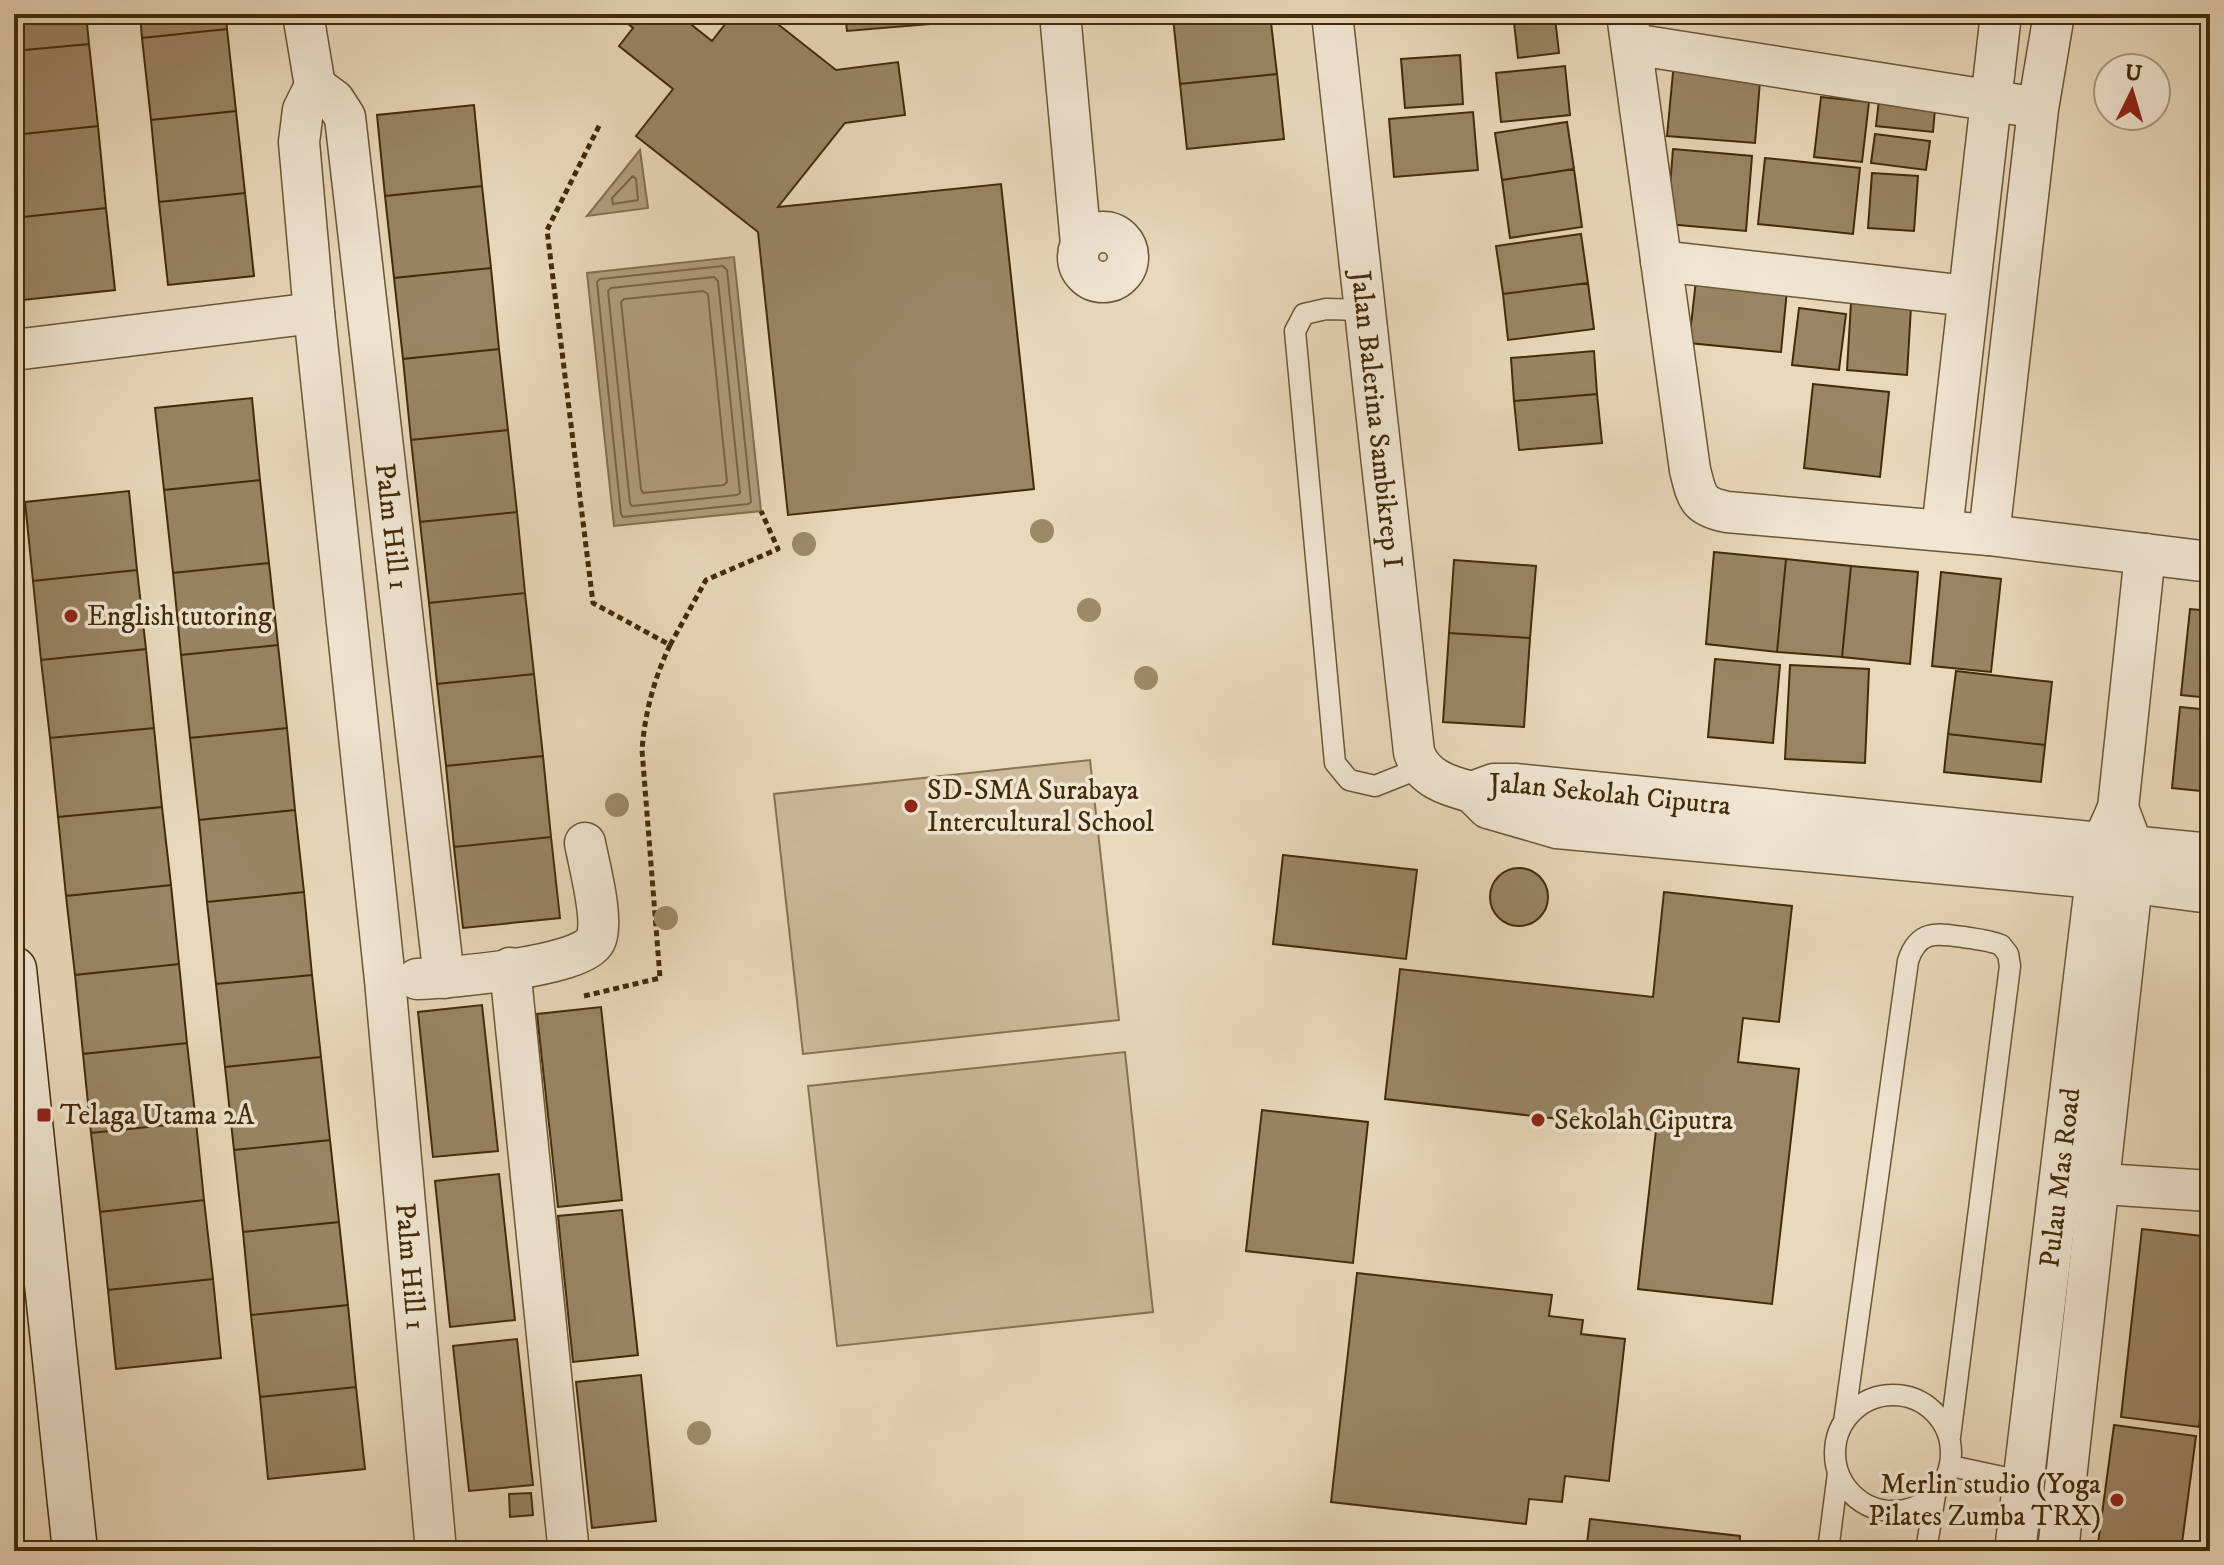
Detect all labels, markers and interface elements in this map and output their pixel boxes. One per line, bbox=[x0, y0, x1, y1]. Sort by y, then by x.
north arrow bbox=[2092, 52, 2172, 132]
text: U bbox=[2124, 59, 2143, 88]
street label: Jalan Balerina Sambikrep I bbox=[1343, 266, 1411, 570]
street label: Palm Hill 1 bbox=[367, 461, 417, 592]
place label: English tutoring bbox=[87, 599, 272, 634]
marker: English tutoring bbox=[62, 607, 80, 625]
street label: Jalan Sekolah Ciputra bbox=[1486, 766, 1733, 823]
place label: SD-SMA Surabaya Intercultural School bbox=[927, 773, 1154, 840]
marker: SD-SMA Surabaya Intercultural School bbox=[902, 797, 920, 815]
street label: Pulau Mas Road bbox=[2032, 1086, 2088, 1269]
place label: Telaga Utama 2A bbox=[60, 1098, 255, 1133]
place label: Sekolah Ciputra bbox=[1554, 1103, 1733, 1138]
marker: Telaga Utama 2A bbox=[35, 1106, 53, 1124]
marker: Sekolah Ciputra bbox=[1529, 1111, 1547, 1129]
street label: Palm Hill 1 bbox=[387, 1201, 434, 1331]
place label: Merlin studio (Yoga Pilates Zumba TRX) bbox=[1868, 1467, 2101, 1534]
marker: Merlin studio (Yoga Pilates Zumba TRX) bbox=[2108, 1491, 2126, 1509]

